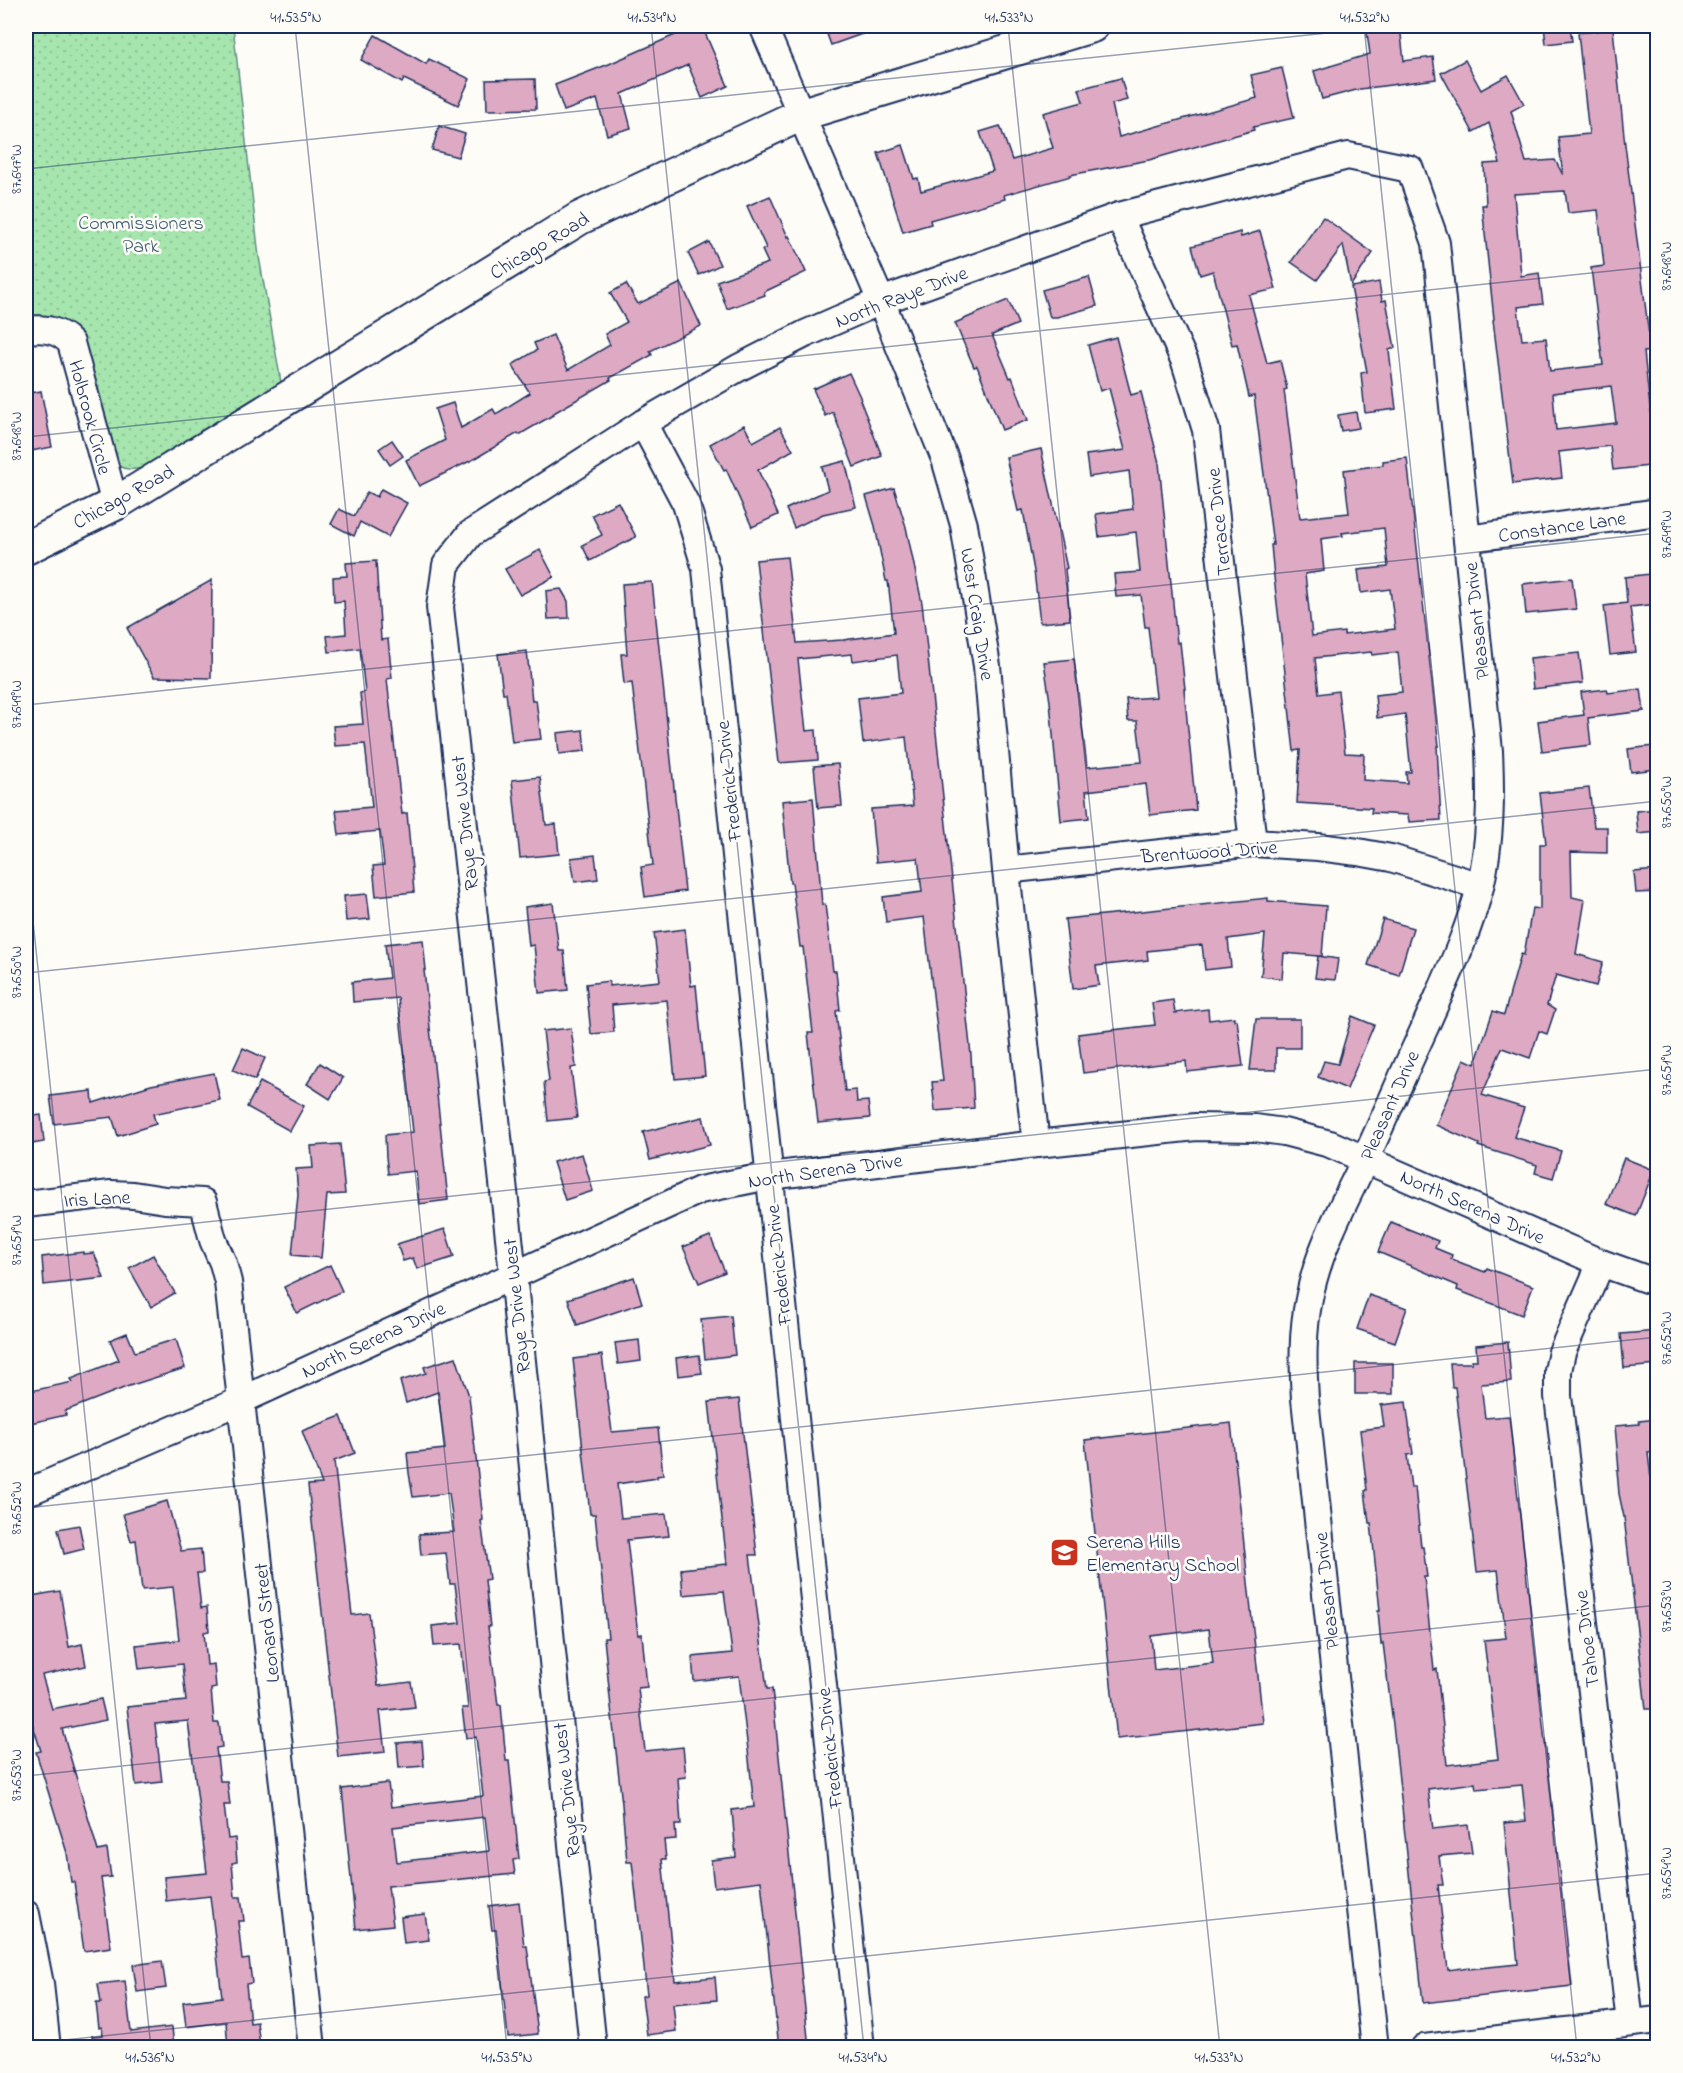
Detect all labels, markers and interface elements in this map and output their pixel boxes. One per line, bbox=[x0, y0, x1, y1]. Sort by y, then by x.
text: 41.535°N bbox=[270, 7, 322, 29]
text: 41.534°N bbox=[627, 7, 677, 29]
text: 41.533°N bbox=[984, 7, 1034, 29]
text: 41.532°N bbox=[1340, 7, 1390, 29]
text: 87.647°W bbox=[6, 144, 28, 194]
street label: Chicago Road bbox=[485, 206, 596, 289]
park label: Commissioners Park bbox=[78, 210, 204, 262]
text: 87.648°W bbox=[1656, 242, 1678, 290]
street label: North Raye Drive bbox=[831, 260, 972, 337]
street label: Holbrook Circle bbox=[59, 357, 118, 478]
text: 87.648°W bbox=[6, 412, 28, 460]
street label: Chicago Road bbox=[68, 458, 181, 539]
street label: Terrace Drive bbox=[1200, 466, 1241, 577]
street label: Constance Lane bbox=[1497, 505, 1628, 552]
text: 87.649°W bbox=[1656, 510, 1678, 558]
street label: West Craig Drive bbox=[950, 546, 1000, 683]
street label: Pleasant Drive bbox=[1458, 561, 1499, 681]
text: 87.649°W bbox=[6, 680, 28, 728]
street label: Frederick Drive bbox=[710, 719, 751, 843]
street label: Raye Drive West bbox=[445, 754, 488, 891]
text: 87.650°W bbox=[1656, 776, 1678, 828]
street label: Brentwood Drive bbox=[1139, 834, 1279, 873]
text: 87.650°W bbox=[6, 946, 28, 998]
text: 87.651°W bbox=[1656, 1045, 1678, 1095]
street label: Pleasant Drive bbox=[1354, 1046, 1429, 1166]
street label: North Serena Drive bbox=[746, 1147, 904, 1198]
street label: North Serena Drive bbox=[1395, 1163, 1549, 1253]
street label: Iris Lane bbox=[63, 1184, 131, 1217]
street label: Frederick Drive bbox=[760, 1203, 801, 1327]
text: 87.651°W bbox=[6, 1215, 28, 1265]
street label: Raye Drive West bbox=[497, 1237, 540, 1374]
street label: North Serena Drive bbox=[297, 1295, 451, 1387]
text: 87.652°W bbox=[1656, 1311, 1678, 1365]
text: 87.652°W bbox=[6, 1481, 28, 1535]
place label: Serena Hills Elementary School bbox=[1086, 1529, 1239, 1581]
street label: Pleasant Drive bbox=[1308, 1531, 1349, 1651]
school or university icon: Serena Hills Elementary School bbox=[1049, 1537, 1081, 1569]
street label: Leonard Street bbox=[248, 1561, 289, 1684]
text: 87.653°W bbox=[1656, 1580, 1678, 1632]
street label: Tahoe Drive bbox=[1568, 1588, 1609, 1689]
street label: Frederick Drive bbox=[811, 1686, 852, 1810]
street label: Raye Drive West bbox=[547, 1721, 590, 1858]
text: 87.653°W bbox=[6, 1749, 28, 1801]
text: 87.654°W bbox=[1656, 1847, 1678, 1899]
text: 41.536°N bbox=[125, 2047, 175, 2069]
text: 41.535°N bbox=[481, 2047, 533, 2069]
text: 41.534°N bbox=[838, 2047, 888, 2069]
text: 41.533°N bbox=[1194, 2047, 1244, 2069]
text: 41.532°N bbox=[1551, 2047, 1601, 2069]

